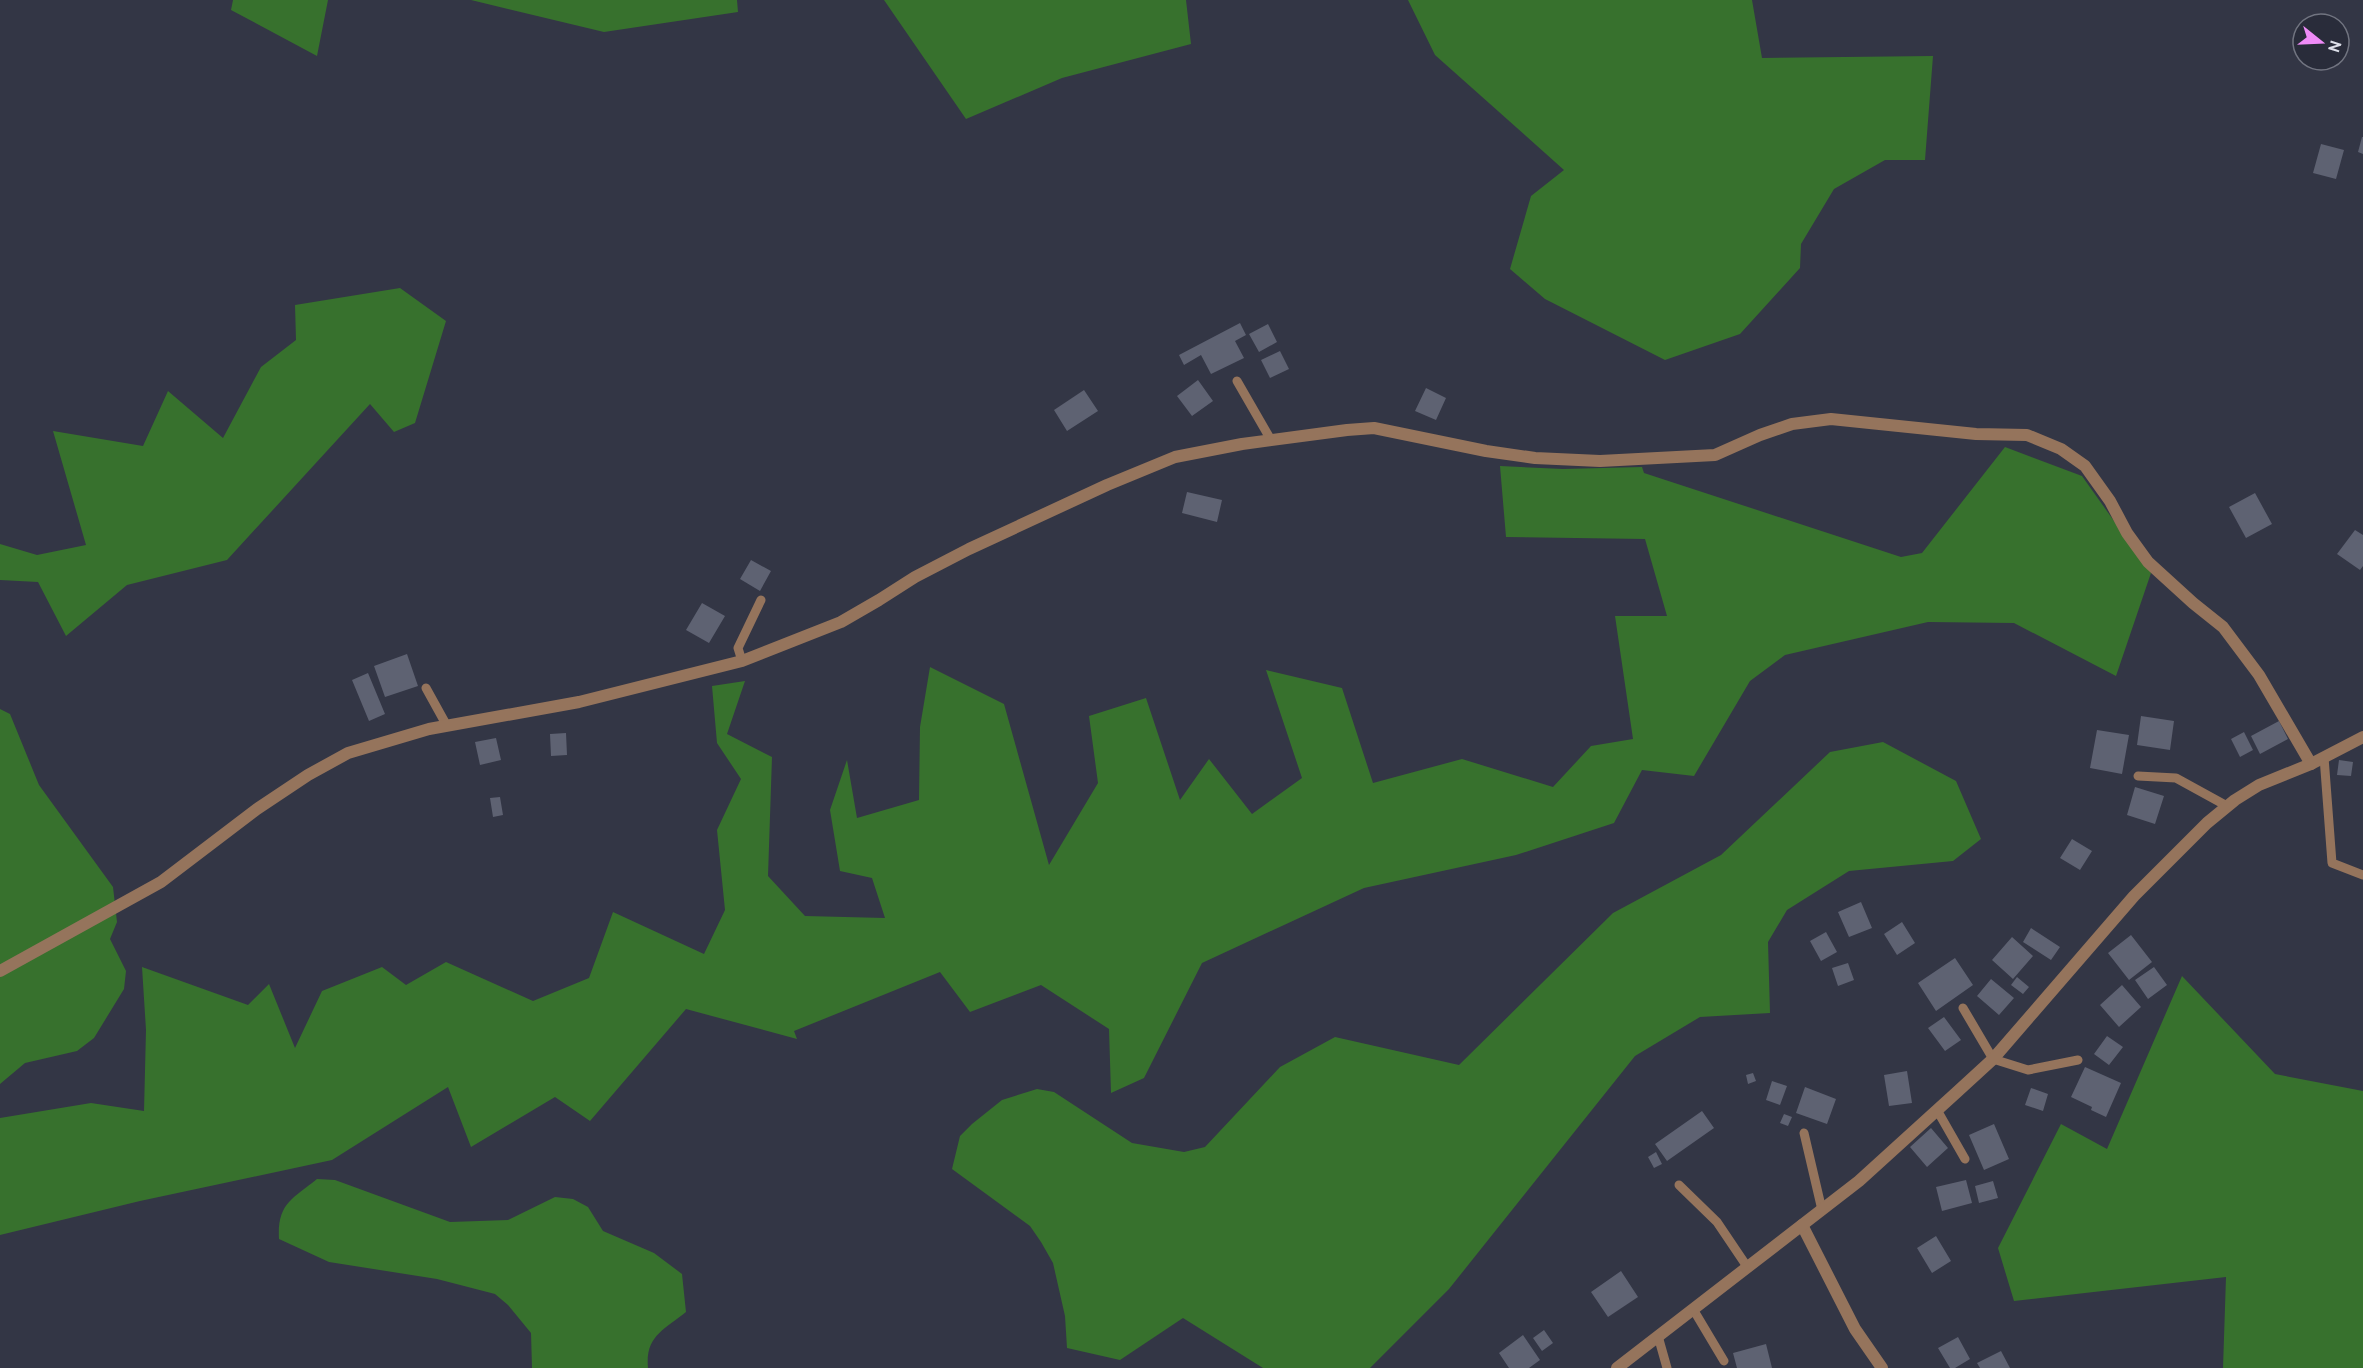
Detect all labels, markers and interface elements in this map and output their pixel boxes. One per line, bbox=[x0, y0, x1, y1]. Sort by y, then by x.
north arrow bbox=[2291, 12, 2351, 72]
text: N bbox=[2322, 37, 2345, 55]

